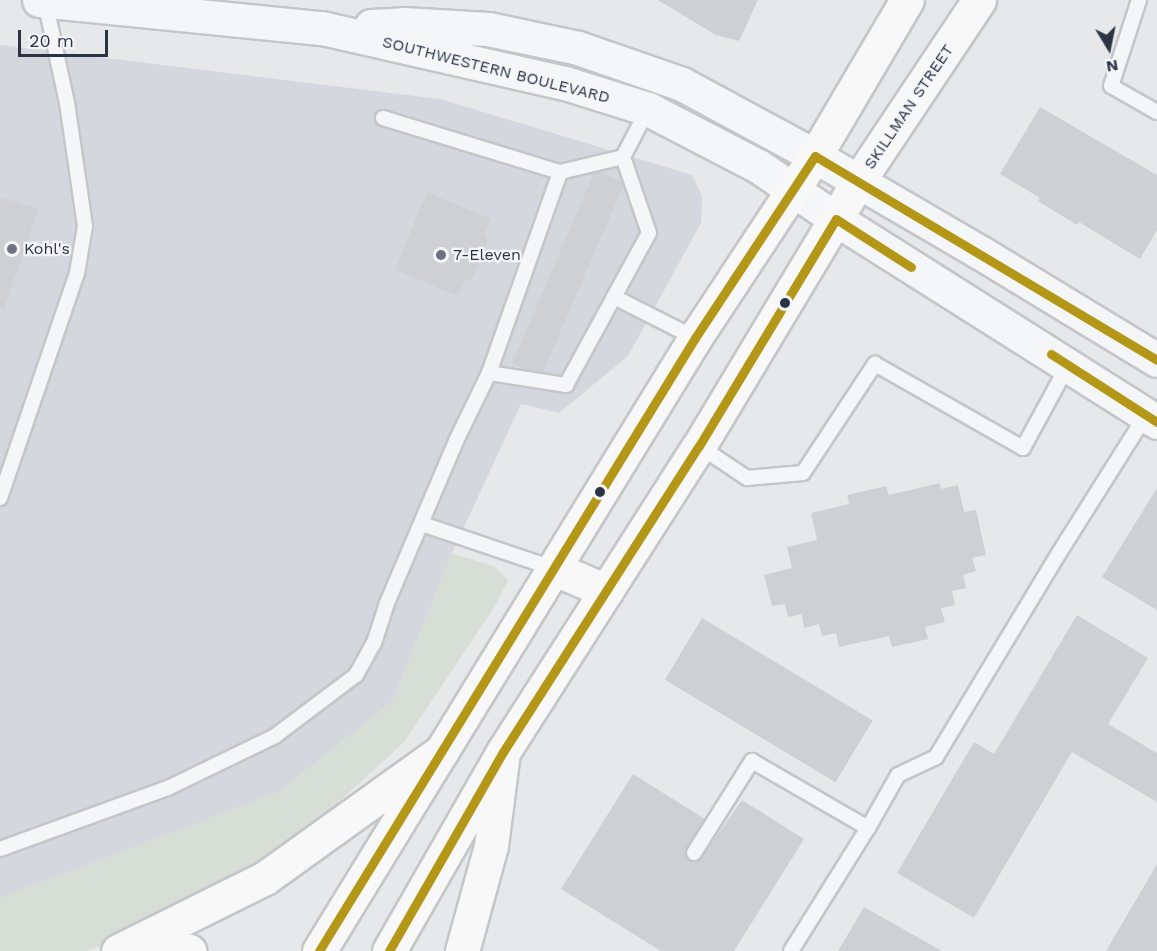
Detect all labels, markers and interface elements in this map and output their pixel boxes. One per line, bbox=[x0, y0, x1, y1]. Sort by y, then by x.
scale bar bbox=[21, 18, 111, 56]
north arrow bbox=[1079, 18, 1139, 78]
text: 20 m bbox=[29, 30, 74, 51]
street label: SOUTHWESTERN BOULEVARD bbox=[380, 32, 612, 108]
street label: SKILLMAN STREET bbox=[860, 41, 958, 173]
text: N bbox=[1105, 56, 1120, 77]
place label: Kohl's bbox=[24, 239, 70, 259]
marker: Kohl's bbox=[5, 242, 19, 256]
place label: 7-Eleven bbox=[453, 245, 521, 265]
marker: 7-Eleven bbox=[434, 248, 448, 262]
unlabelled marker bbox=[779, 297, 791, 309]
unlabelled marker bbox=[594, 486, 606, 498]

